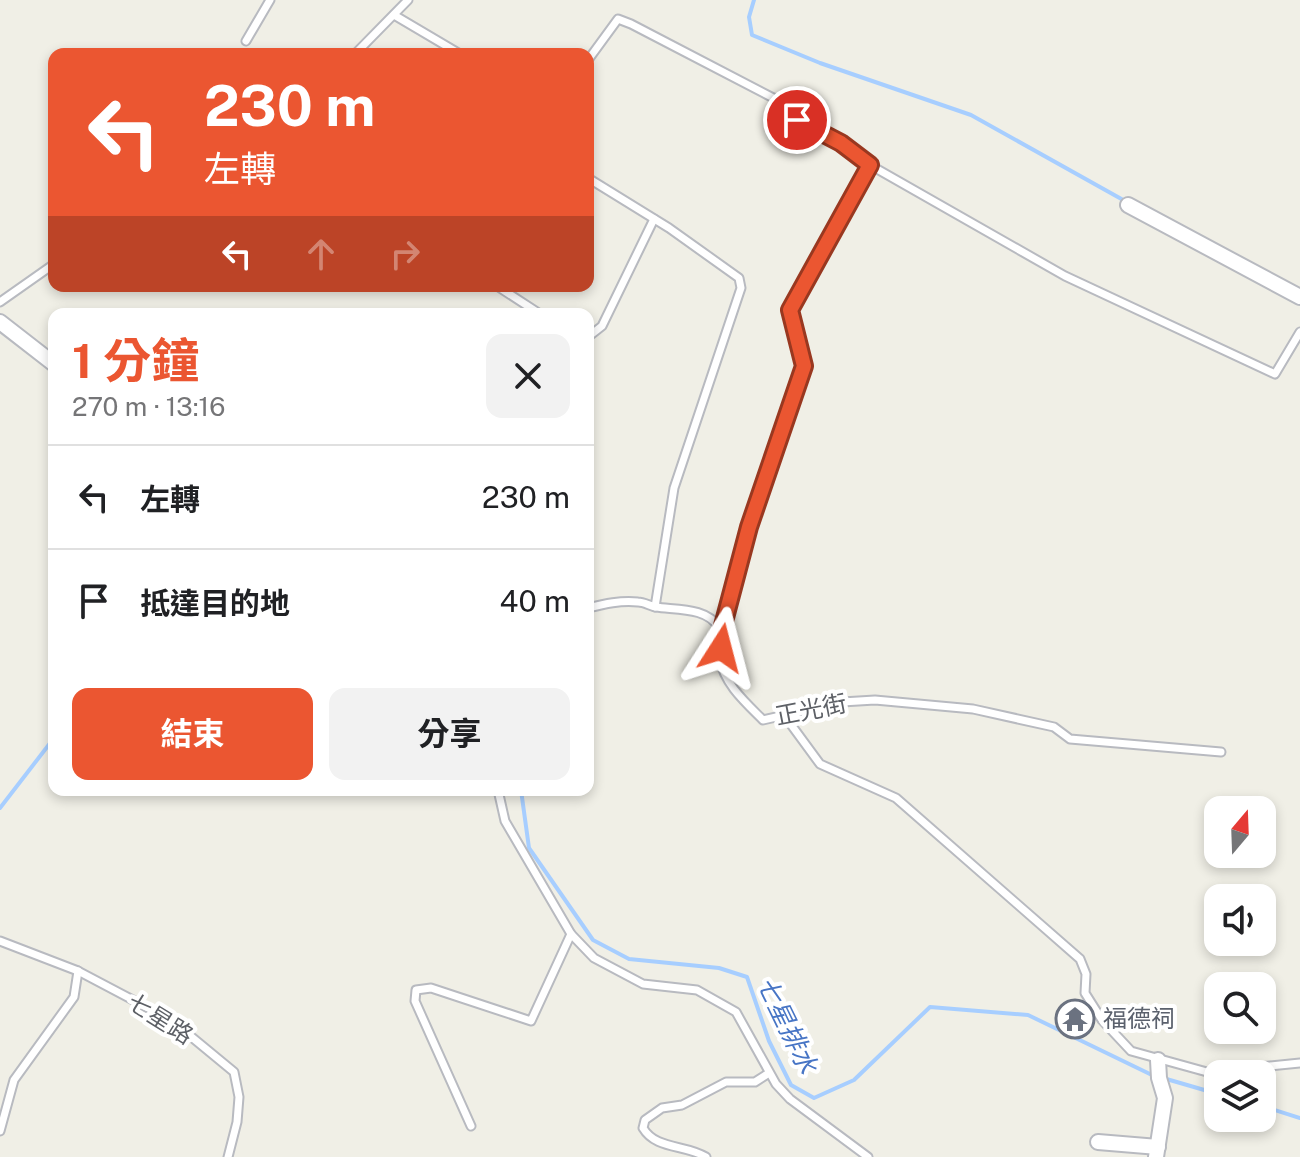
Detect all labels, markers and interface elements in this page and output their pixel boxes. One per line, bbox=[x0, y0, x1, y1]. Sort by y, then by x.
text: 230 m bbox=[204, 73, 376, 139]
icon: left bbox=[72, 80, 176, 184]
pin bbox=[763, 86, 831, 154]
icon: arrive bbox=[775, 98, 819, 142]
text: 左轉 bbox=[204, 148, 276, 190]
icon: left bbox=[215, 232, 259, 276]
icon: ahead bbox=[299, 232, 343, 276]
icon: right bbox=[383, 232, 427, 276]
text: 1 分鐘 bbox=[72, 332, 199, 389]
button: close bbox=[486, 334, 570, 418]
text: 270 m · 13:16 bbox=[72, 391, 225, 422]
icon: left bbox=[72, 475, 116, 519]
text: 230 m bbox=[482, 479, 570, 515]
text: 左轉 bbox=[140, 481, 200, 517]
icon: arrive bbox=[72, 579, 116, 623]
text: 40 m bbox=[500, 583, 570, 619]
text: 抵達目的地 bbox=[140, 585, 290, 621]
position arrow bbox=[679, 606, 763, 690]
button: 結束 bbox=[72, 688, 313, 780]
button: 分享 bbox=[329, 688, 570, 780]
street label: 正光街 bbox=[773, 688, 849, 730]
north arrow bbox=[1204, 796, 1276, 868]
map controls bbox=[1204, 796, 1276, 1132]
button: sound bbox=[1204, 884, 1276, 956]
water label: 七星排水 bbox=[751, 971, 825, 1079]
button: search bbox=[1204, 972, 1276, 1044]
street label: 七星路 bbox=[123, 987, 198, 1049]
temple icon: 福德祠 bbox=[1054, 998, 1096, 1040]
place label: 福德祠 bbox=[1103, 1004, 1175, 1032]
button: layers bbox=[1204, 1060, 1276, 1132]

